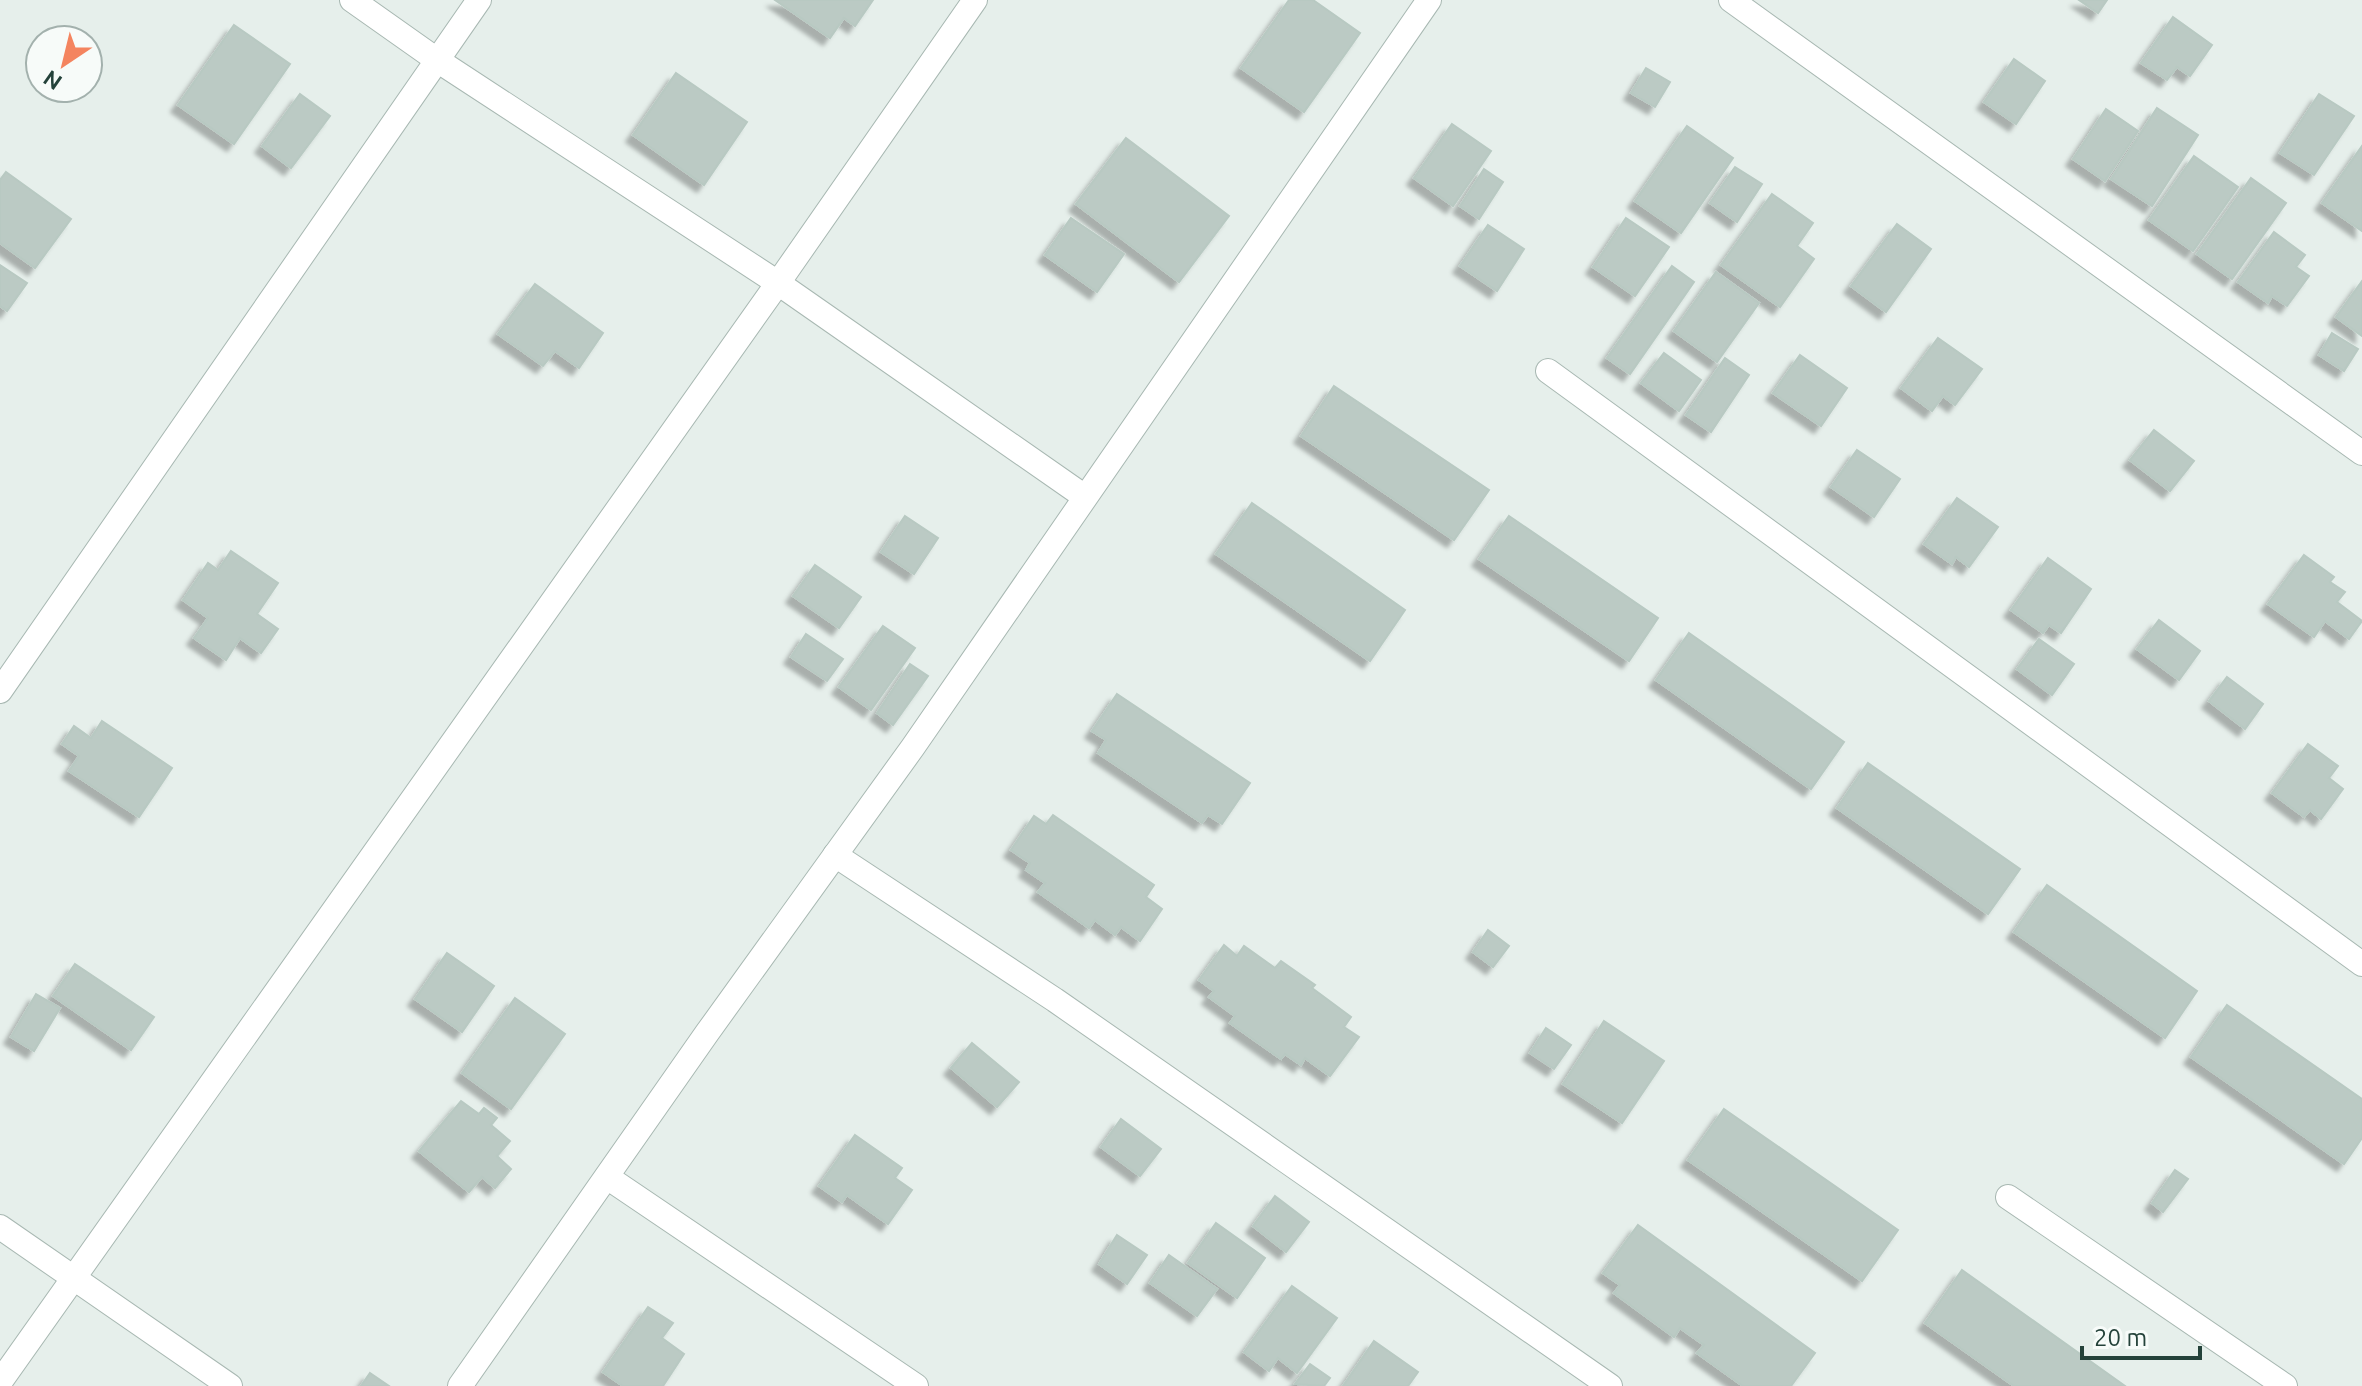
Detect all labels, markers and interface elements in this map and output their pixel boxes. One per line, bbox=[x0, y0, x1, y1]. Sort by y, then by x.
north arrow bbox=[24, 24, 104, 104]
text: N bbox=[38, 66, 66, 96]
scale bar bbox=[2082, 1310, 2200, 1360]
text: 20 m bbox=[2094, 1324, 2147, 1351]

